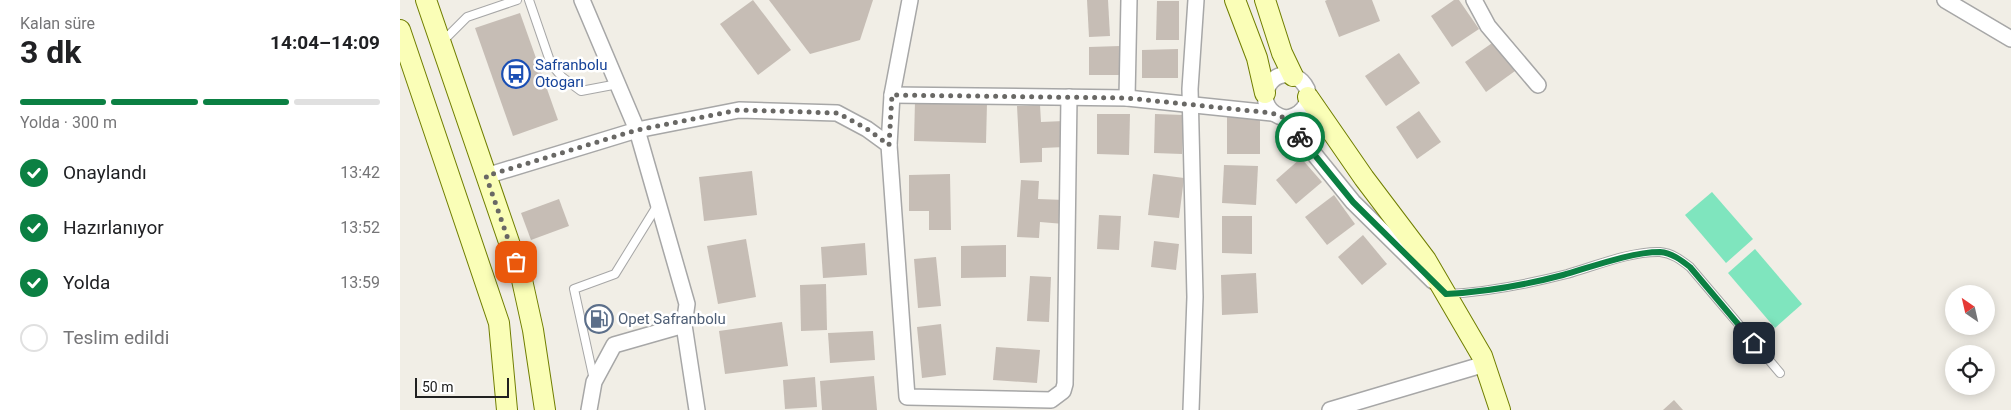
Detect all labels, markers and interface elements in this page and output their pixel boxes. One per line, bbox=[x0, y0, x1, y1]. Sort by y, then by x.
text: Kalan süre bbox=[20, 14, 95, 33]
text: 14:04–14:09 bbox=[270, 31, 380, 54]
text: 3 dk bbox=[20, 33, 81, 71]
place label: Safranbolu Otogarı bbox=[535, 56, 607, 91]
bus stop icon: Safranbolu Otogarı bbox=[501, 59, 531, 89]
courier bbox=[1275, 112, 1325, 162]
text: Yolda · 300 m bbox=[20, 113, 117, 132]
icon: bike bbox=[1286, 123, 1314, 151]
icon: check bbox=[20, 159, 48, 187]
text: Onaylandı bbox=[63, 161, 147, 184]
text: 13:42 bbox=[340, 163, 380, 182]
icon: check bbox=[20, 214, 48, 242]
text: Hazırlanıyor bbox=[63, 216, 164, 239]
text: 13:52 bbox=[340, 218, 380, 237]
pin bbox=[495, 241, 537, 283]
icon: bag bbox=[502, 248, 530, 276]
icon: check bbox=[20, 269, 48, 297]
text: Yolda bbox=[63, 271, 110, 294]
text: 13:59 bbox=[340, 273, 380, 292]
north arrow bbox=[1945, 285, 1995, 335]
map controls bbox=[1945, 285, 1995, 395]
fuel station icon: Opet Safranbolu bbox=[584, 304, 614, 334]
place label: Opet Safranbolu bbox=[618, 310, 726, 328]
pin bbox=[1733, 322, 1775, 364]
text: Teslim edildi bbox=[63, 326, 169, 349]
icon: home bbox=[1740, 329, 1768, 357]
button: locate bbox=[1945, 345, 1995, 395]
scale bar bbox=[415, 375, 509, 398]
text: 50 m bbox=[422, 379, 454, 395]

